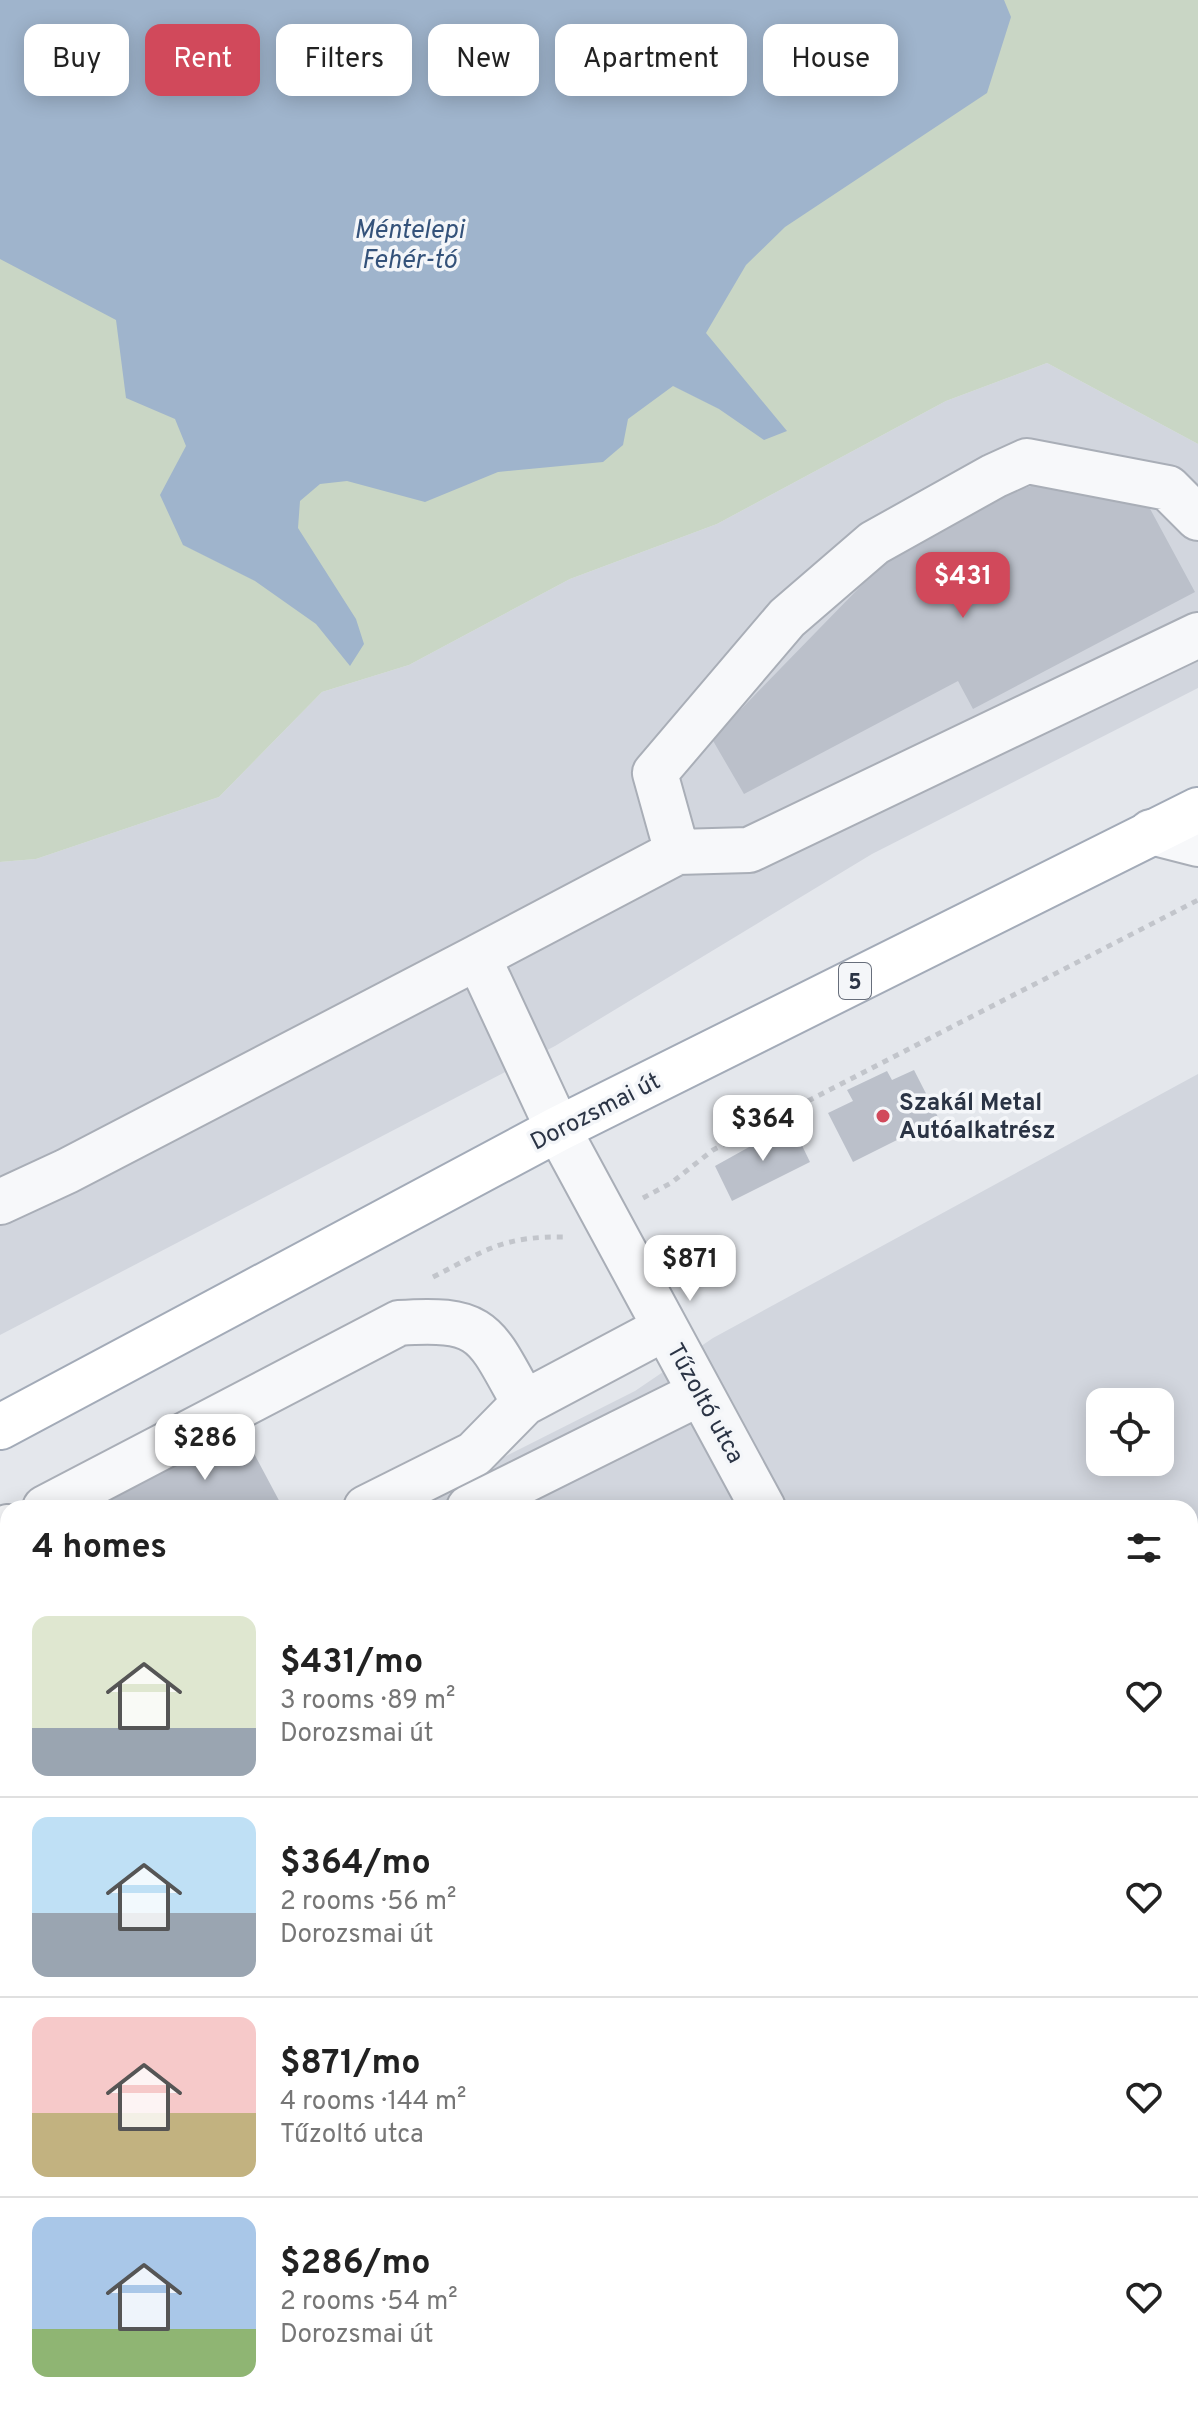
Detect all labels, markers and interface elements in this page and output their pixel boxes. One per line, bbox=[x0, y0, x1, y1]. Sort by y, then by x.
chip: Buy bbox=[24, 24, 129, 96]
chip: Rent bbox=[145, 24, 260, 96]
chip: Filters bbox=[276, 24, 412, 96]
chip: New bbox=[428, 24, 539, 96]
chip: Apartment bbox=[555, 24, 747, 96]
chip: House bbox=[763, 24, 898, 96]
water label: Méntelepi Fehér-tó bbox=[354, 215, 466, 278]
pin: $431 bbox=[916, 552, 1010, 620]
text: $431 bbox=[934, 561, 992, 594]
road number: 5 bbox=[839, 963, 871, 999]
street label: Dorozsmai út bbox=[526, 1067, 666, 1158]
place label: Szakál Metal Autóalkatrész bbox=[899, 1089, 1056, 1147]
pin: $364 bbox=[716, 1095, 810, 1163]
text: $364 bbox=[731, 1104, 795, 1137]
marker: Szakál Metal Autóalkatrész bbox=[874, 1107, 892, 1125]
pin: $871 bbox=[643, 1235, 737, 1303]
text: $871 bbox=[662, 1244, 718, 1277]
street label: Tűzoltó utca bbox=[659, 1339, 750, 1469]
map controls bbox=[1086, 1388, 1174, 1476]
button: locate bbox=[1086, 1388, 1174, 1476]
pin: $286 bbox=[158, 1414, 252, 1482]
text: $286 bbox=[173, 1423, 237, 1456]
icon: filters bbox=[1122, 1526, 1166, 1570]
text: 4 homes bbox=[32, 1527, 167, 1570]
text: $431/mo bbox=[280, 1642, 423, 1685]
icon: home bbox=[96, 1648, 192, 1744]
icon: heart bbox=[1122, 1674, 1166, 1718]
text: 3 rooms · 89 m² bbox=[280, 1685, 455, 1718]
text: Dorozsmai út bbox=[280, 1718, 434, 1751]
text: $364/mo bbox=[280, 1843, 431, 1886]
icon: home bbox=[96, 1849, 192, 1945]
icon: heart bbox=[1122, 1875, 1166, 1919]
text: 2 rooms · 56 m² bbox=[280, 1886, 456, 1919]
text: Dorozsmai út bbox=[280, 1919, 434, 1952]
text: $871/mo bbox=[280, 2043, 421, 2086]
icon: home bbox=[96, 2049, 192, 2145]
icon: heart bbox=[1122, 2075, 1166, 2119]
text: 4 rooms · 144 m² bbox=[280, 2086, 466, 2119]
text: Tűzoltó utca bbox=[280, 2119, 424, 2152]
text: $286/mo bbox=[280, 2243, 431, 2286]
icon: home bbox=[96, 2249, 192, 2345]
icon: heart bbox=[1122, 2275, 1166, 2319]
text: 2 rooms · 54 m² bbox=[280, 2286, 458, 2319]
text: Dorozsmai út bbox=[280, 2319, 434, 2352]

